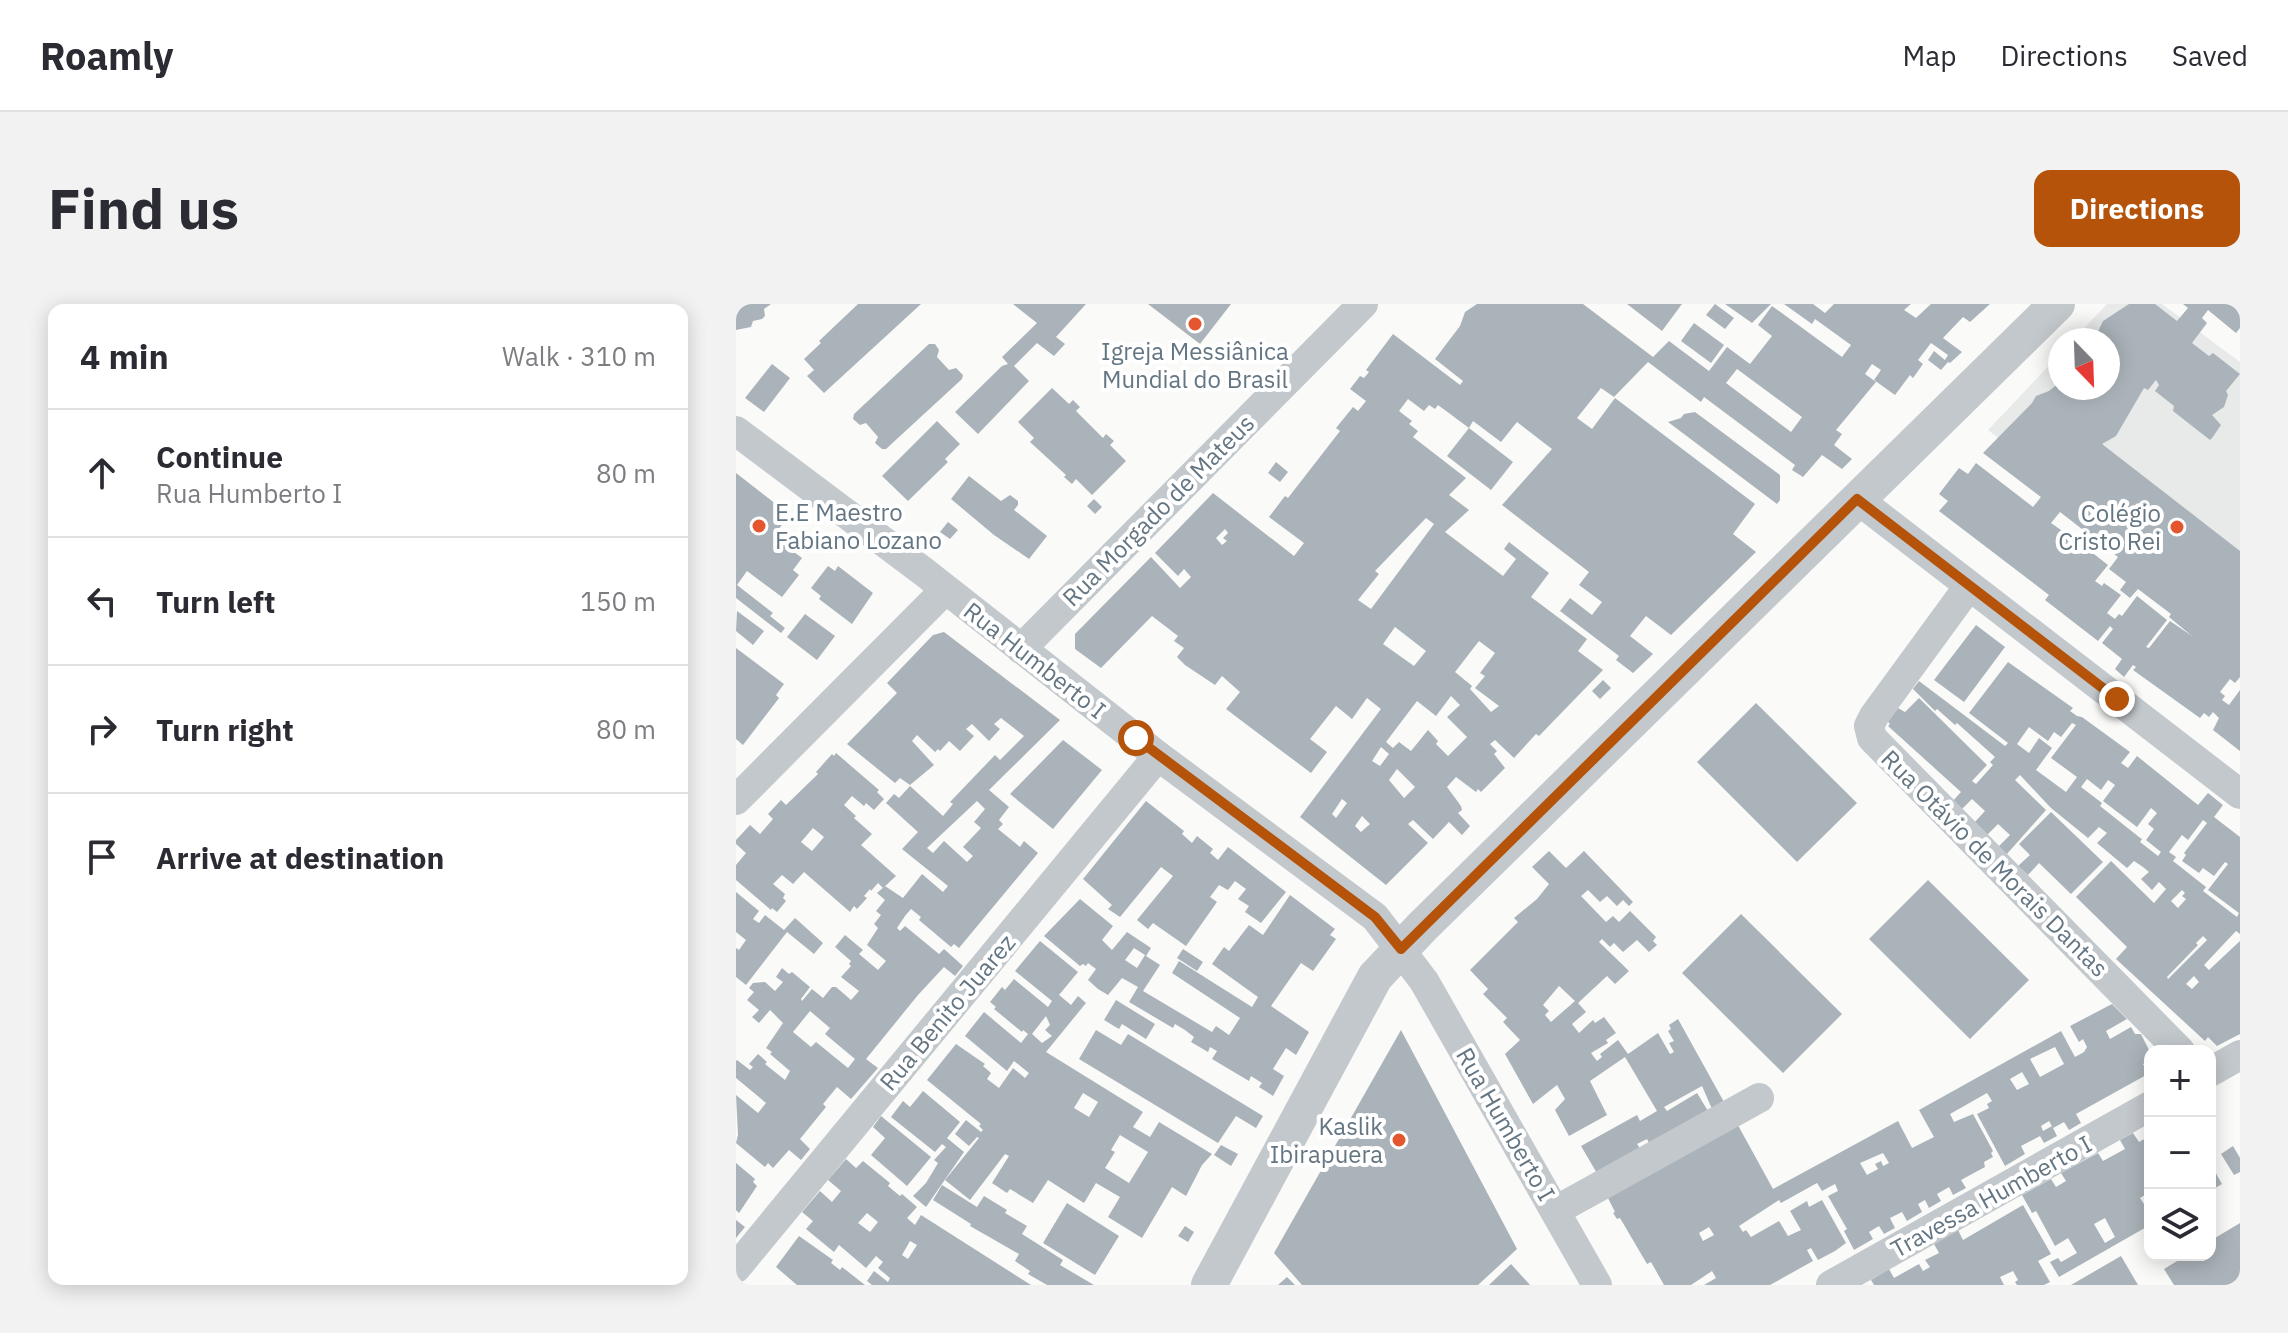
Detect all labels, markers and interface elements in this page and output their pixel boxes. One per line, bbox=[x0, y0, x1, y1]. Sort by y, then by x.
text: Roamly bbox=[40, 31, 174, 80]
text: Map bbox=[1902, 37, 1956, 74]
text: Directions bbox=[2000, 37, 2128, 74]
text: Saved bbox=[2172, 37, 2248, 74]
button: Directions bbox=[2034, 170, 2240, 247]
text: Find us bbox=[48, 172, 239, 244]
marker: Igreja Messiânica Mundial do Brasil bbox=[1186, 315, 1204, 333]
north arrow bbox=[2048, 328, 2120, 400]
text: 4 min bbox=[80, 334, 169, 378]
place label: Igreja Messiânica Mundial do Brasil bbox=[1101, 335, 1289, 395]
text: Walk · 310 m bbox=[502, 339, 656, 373]
street label: Rua Morgado de Mateus bbox=[1055, 407, 1261, 613]
text: Continue bbox=[156, 437, 283, 476]
icon: ahead bbox=[80, 451, 124, 495]
text: 80 m bbox=[596, 456, 656, 490]
text: Rua Humberto I bbox=[156, 476, 342, 510]
place label: E.E Maestro Fabiano Lozano bbox=[775, 496, 942, 556]
place label: Colégio Cristo Rei bbox=[2058, 497, 2161, 557]
marker: E.E Maestro Fabiano Lozano bbox=[750, 517, 768, 535]
marker: Colégio Cristo Rei bbox=[2168, 518, 2186, 536]
icon: left bbox=[80, 579, 124, 623]
text: Turn left bbox=[156, 582, 275, 621]
text: 150 m bbox=[580, 584, 656, 618]
street label: Rua Humberto I bbox=[957, 594, 1113, 726]
route end bbox=[2099, 681, 2135, 717]
icon: right bbox=[80, 707, 124, 751]
text: Turn right bbox=[156, 710, 294, 749]
text: 80 m bbox=[596, 712, 656, 746]
route start bbox=[1118, 720, 1154, 756]
street label: Rua Otávio de Morais Dantas bbox=[1875, 743, 2115, 983]
icon: arrive bbox=[80, 835, 124, 879]
text: Arrive at destination bbox=[156, 838, 444, 877]
street label: Rua Benito Juarez bbox=[872, 927, 1022, 1097]
street label: Rua Humberto I bbox=[1449, 1041, 1563, 1207]
map controls bbox=[2144, 1045, 2216, 1261]
button: + bbox=[2144, 1045, 2216, 1117]
place label: Kaslik Ibirapuera bbox=[1270, 1110, 1383, 1170]
button: − bbox=[2144, 1117, 2216, 1189]
street label: Travessa Humberto I bbox=[1885, 1127, 2097, 1265]
marker: Kaslik Ibirapuera bbox=[1390, 1131, 1408, 1149]
button: layers bbox=[2144, 1189, 2216, 1261]

